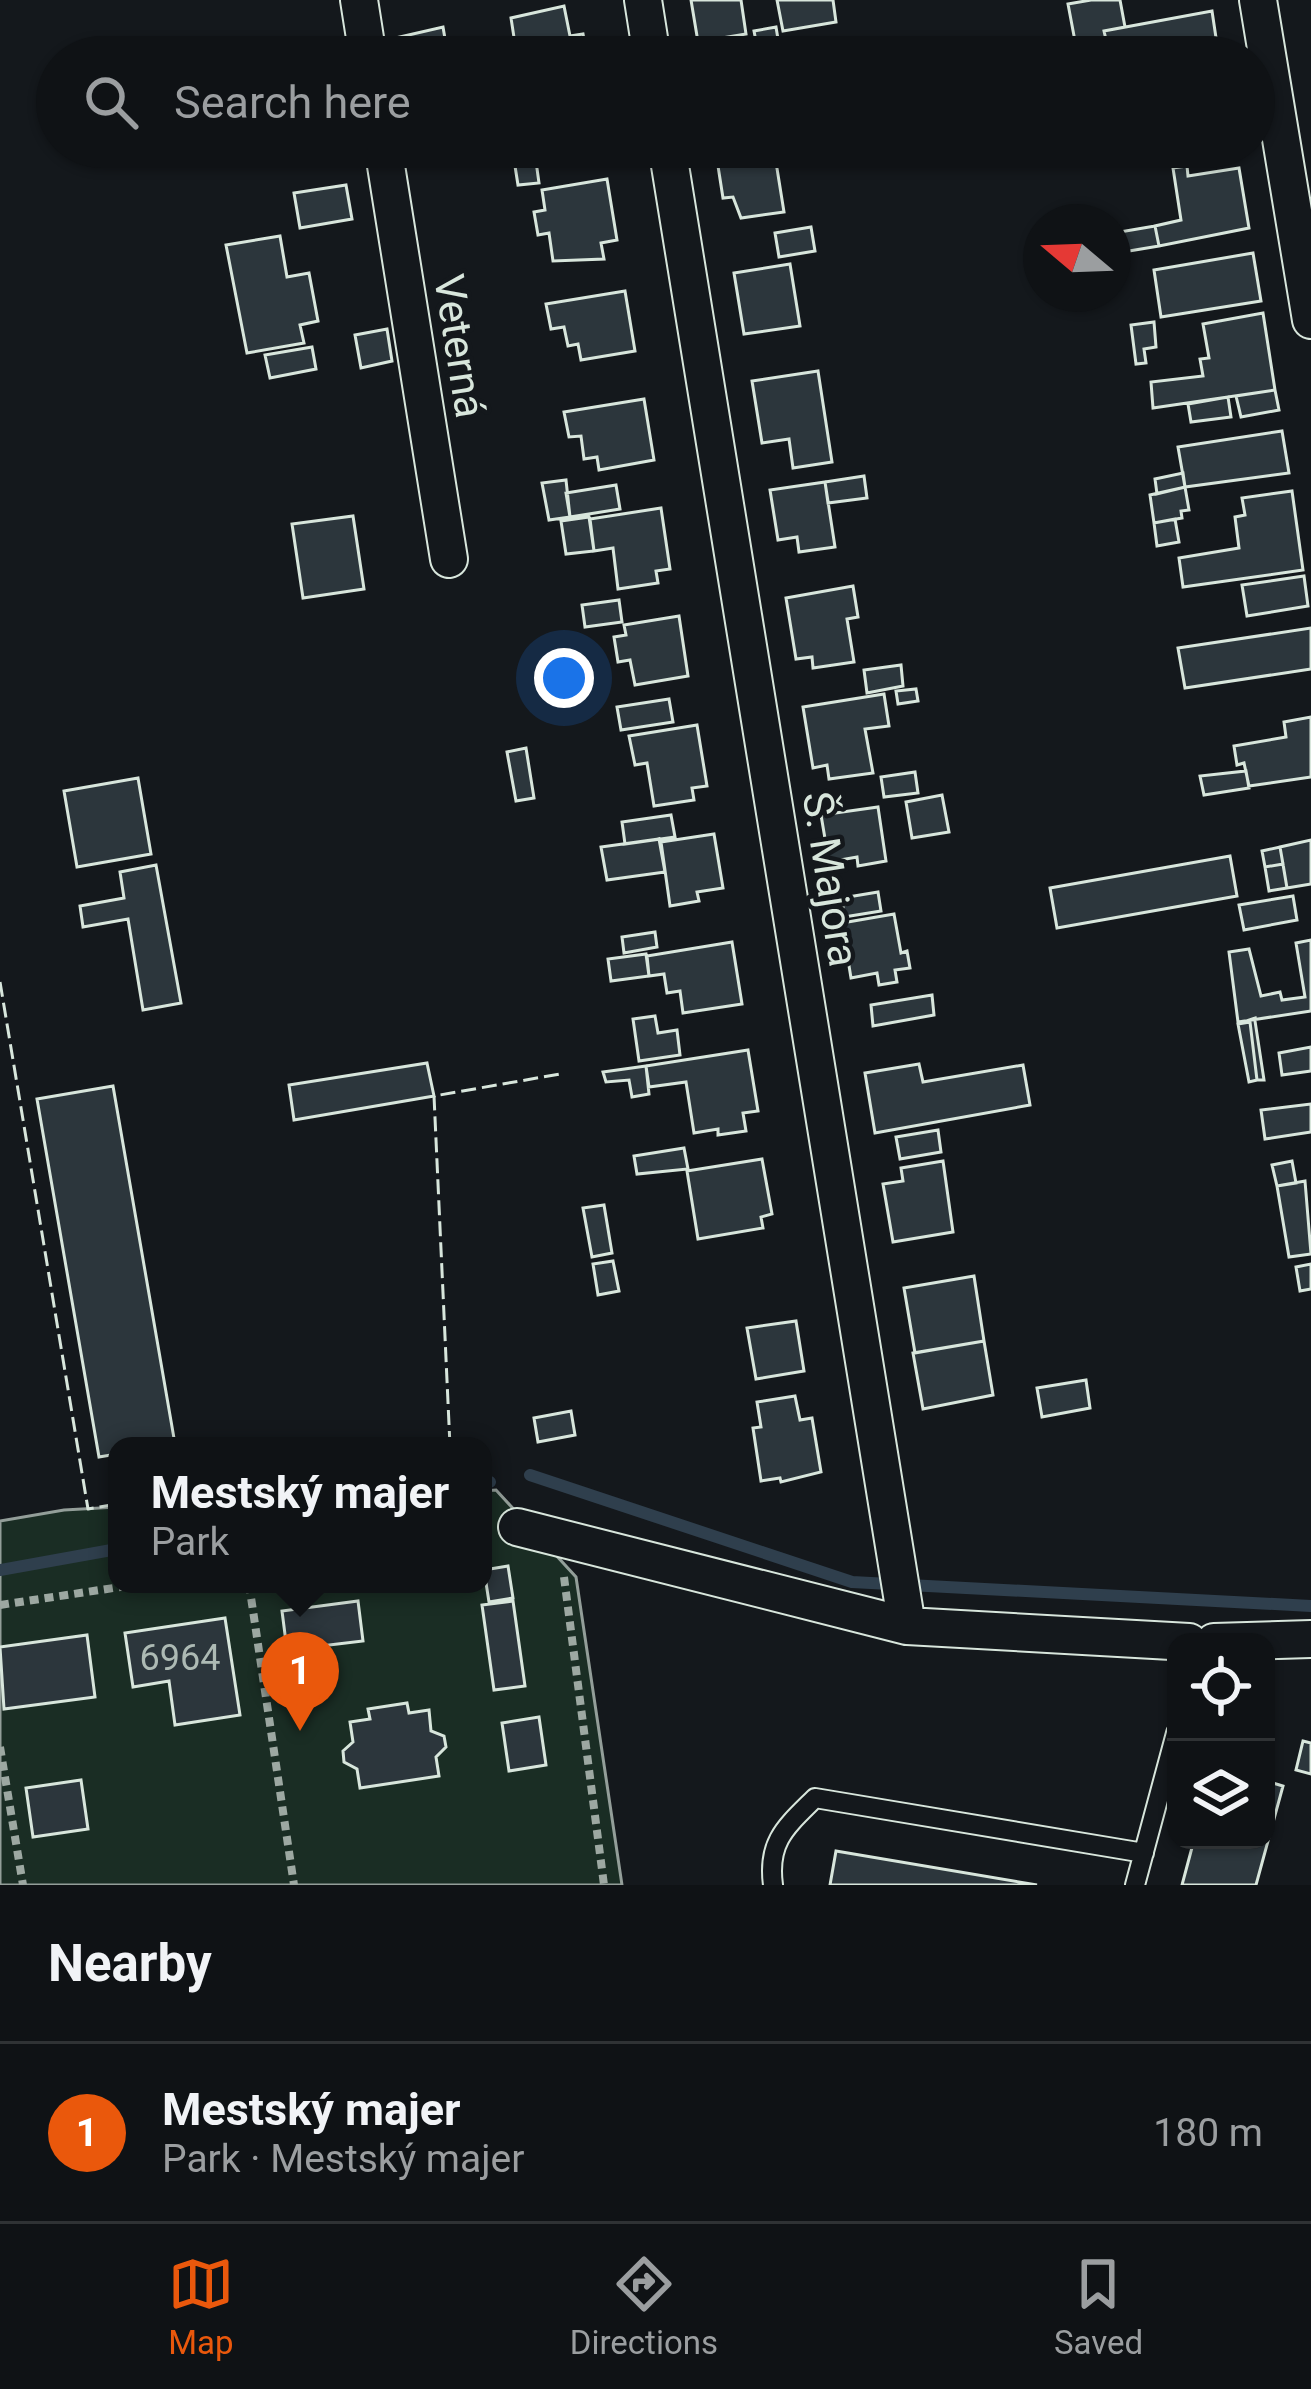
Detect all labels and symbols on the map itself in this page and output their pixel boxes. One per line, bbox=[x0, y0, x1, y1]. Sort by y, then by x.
north arrow bbox=[1023, 204, 1131, 312]
street label: Veterná bbox=[424, 271, 495, 421]
your location bbox=[534, 648, 594, 708]
street label: Š. Majora bbox=[793, 788, 868, 970]
pin: 1 bbox=[261, 1632, 339, 1731]
house number: 6964 bbox=[140, 1637, 220, 1679]

